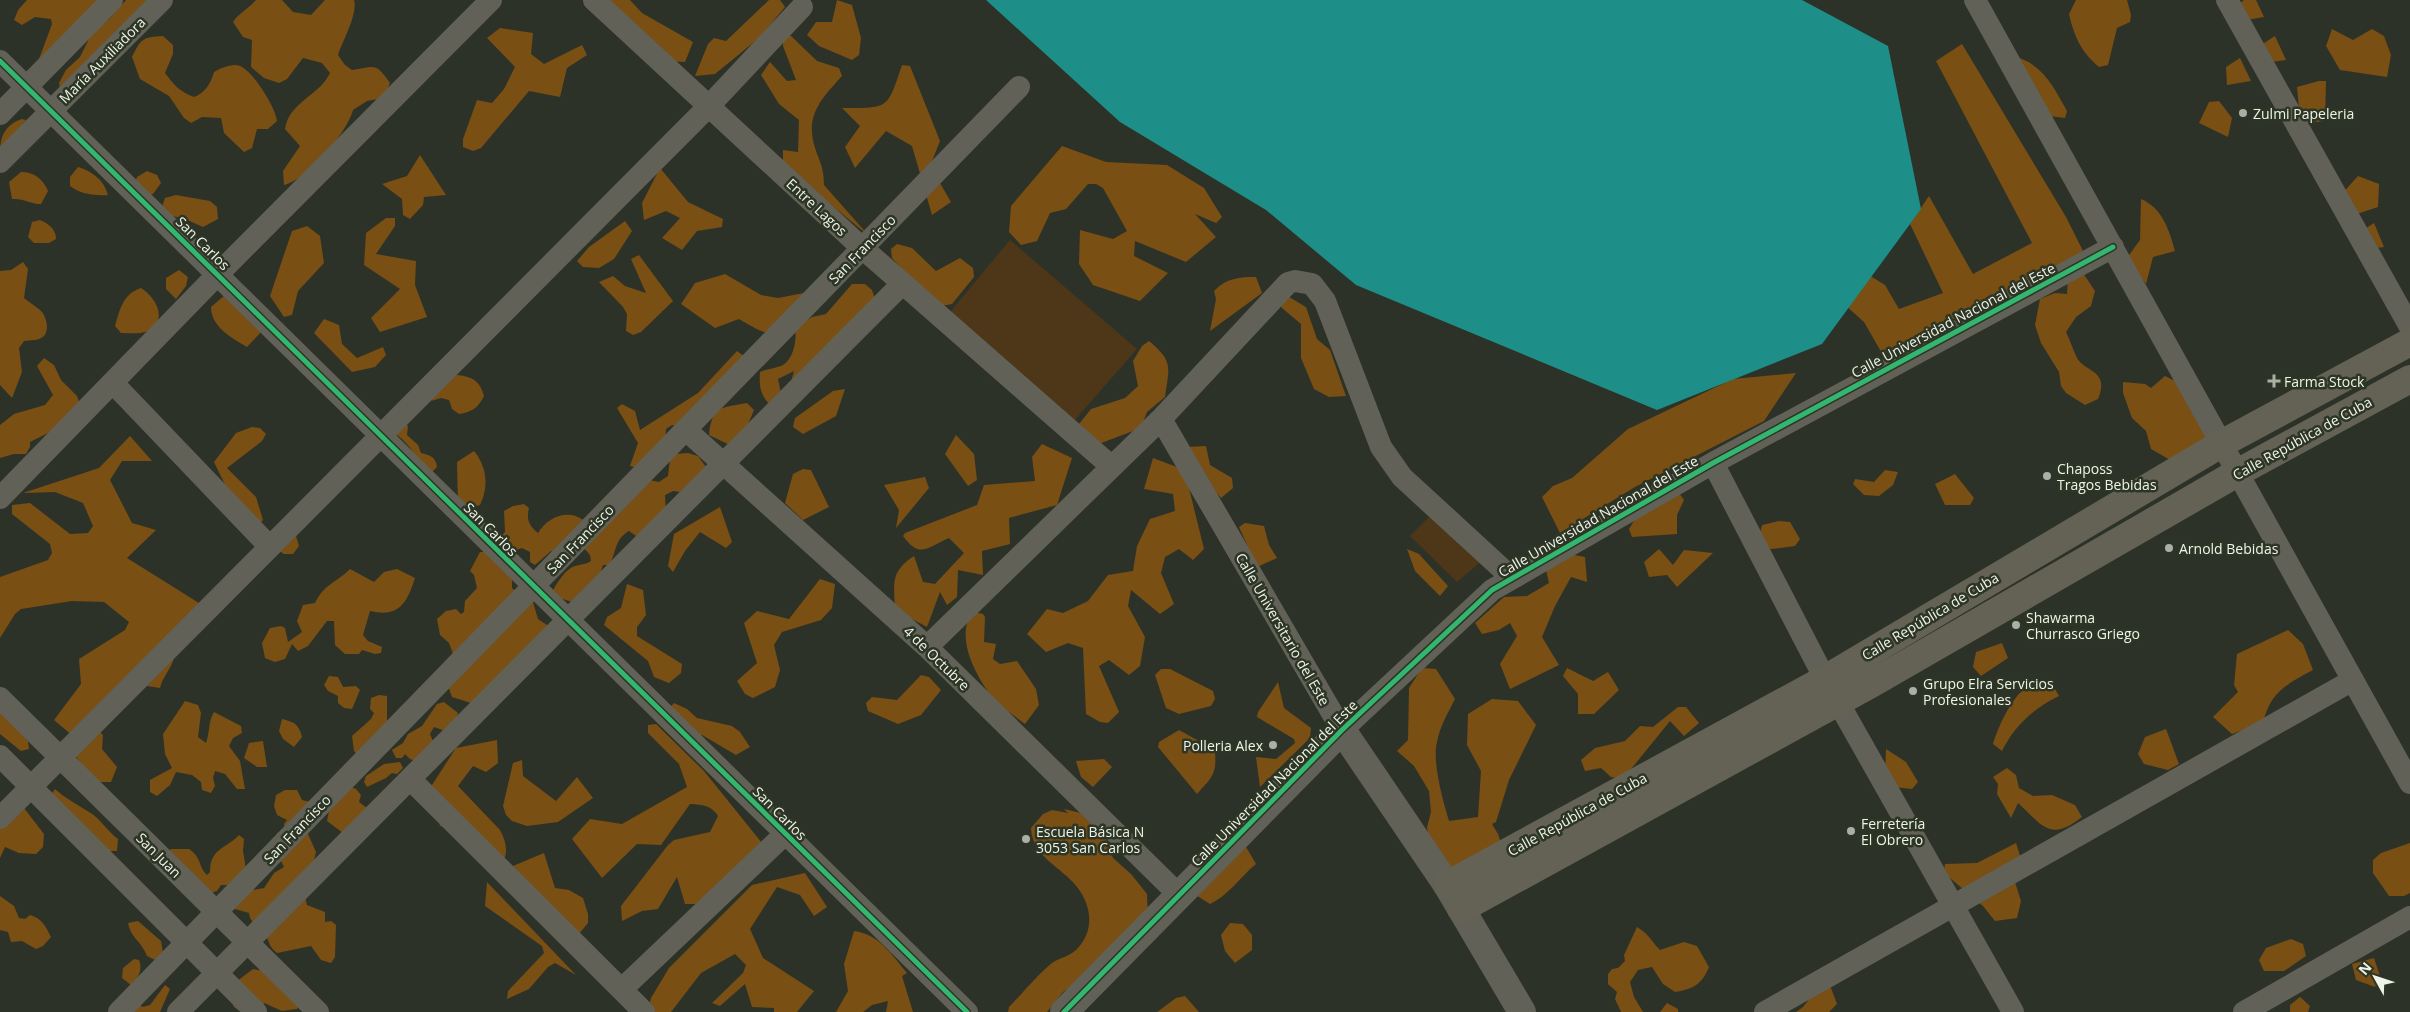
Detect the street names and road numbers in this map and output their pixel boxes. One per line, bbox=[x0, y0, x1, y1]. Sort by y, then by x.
street label: María Auxiliadora bbox=[55, 13, 149, 107]
street label: Entre Lagos bbox=[783, 174, 852, 240]
street label: San Francisco bbox=[824, 210, 900, 288]
street label: San Carlos bbox=[172, 212, 234, 274]
street label: Calle Universidad Nacional del Este bbox=[1848, 258, 2058, 382]
street label: Calle República de Cuba bbox=[2229, 392, 2375, 484]
street label: Calle Universidad Nacional del Este bbox=[1494, 451, 1702, 581]
street label: San Carlos bbox=[460, 498, 522, 560]
street label: San Francisco bbox=[542, 500, 618, 578]
street label: Calle Universitario del Este bbox=[1231, 549, 1335, 709]
street label: Calle República de Cuba bbox=[1858, 568, 2002, 664]
street label: 4 de Octubre bbox=[900, 622, 974, 694]
street label: Calle Universidad Nacional del Este bbox=[1187, 695, 1362, 870]
street label: Calle República de Cuba bbox=[1504, 768, 1650, 860]
street label: San Carlos bbox=[749, 782, 811, 844]
street label: San Francisco bbox=[259, 790, 335, 868]
street label: San Juan bbox=[132, 828, 186, 882]

